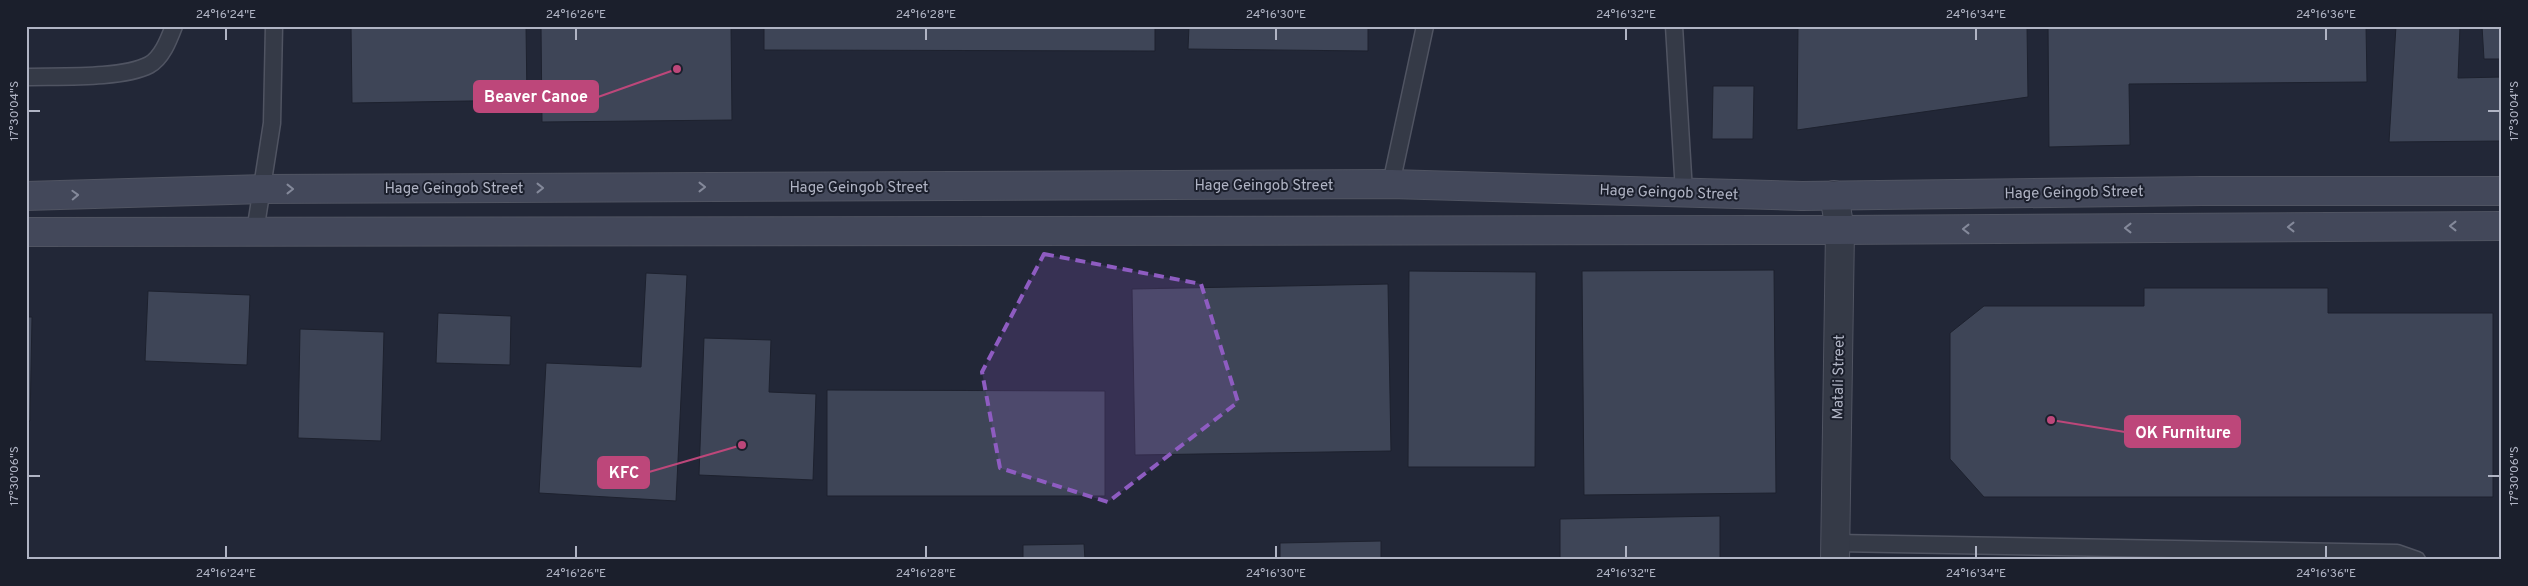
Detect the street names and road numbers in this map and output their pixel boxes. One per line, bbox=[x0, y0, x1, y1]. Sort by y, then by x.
street label: Hage Geingob Street bbox=[1195, 177, 1334, 196]
street label: Hage Geingob Street bbox=[790, 179, 929, 198]
street label: Hage Geingob Street bbox=[385, 180, 524, 199]
street label: Hage Geingob Street bbox=[1599, 182, 1739, 205]
street label: Hage Geingob Street bbox=[2004, 183, 2144, 204]
street label: Matali Street bbox=[1829, 334, 1850, 420]

